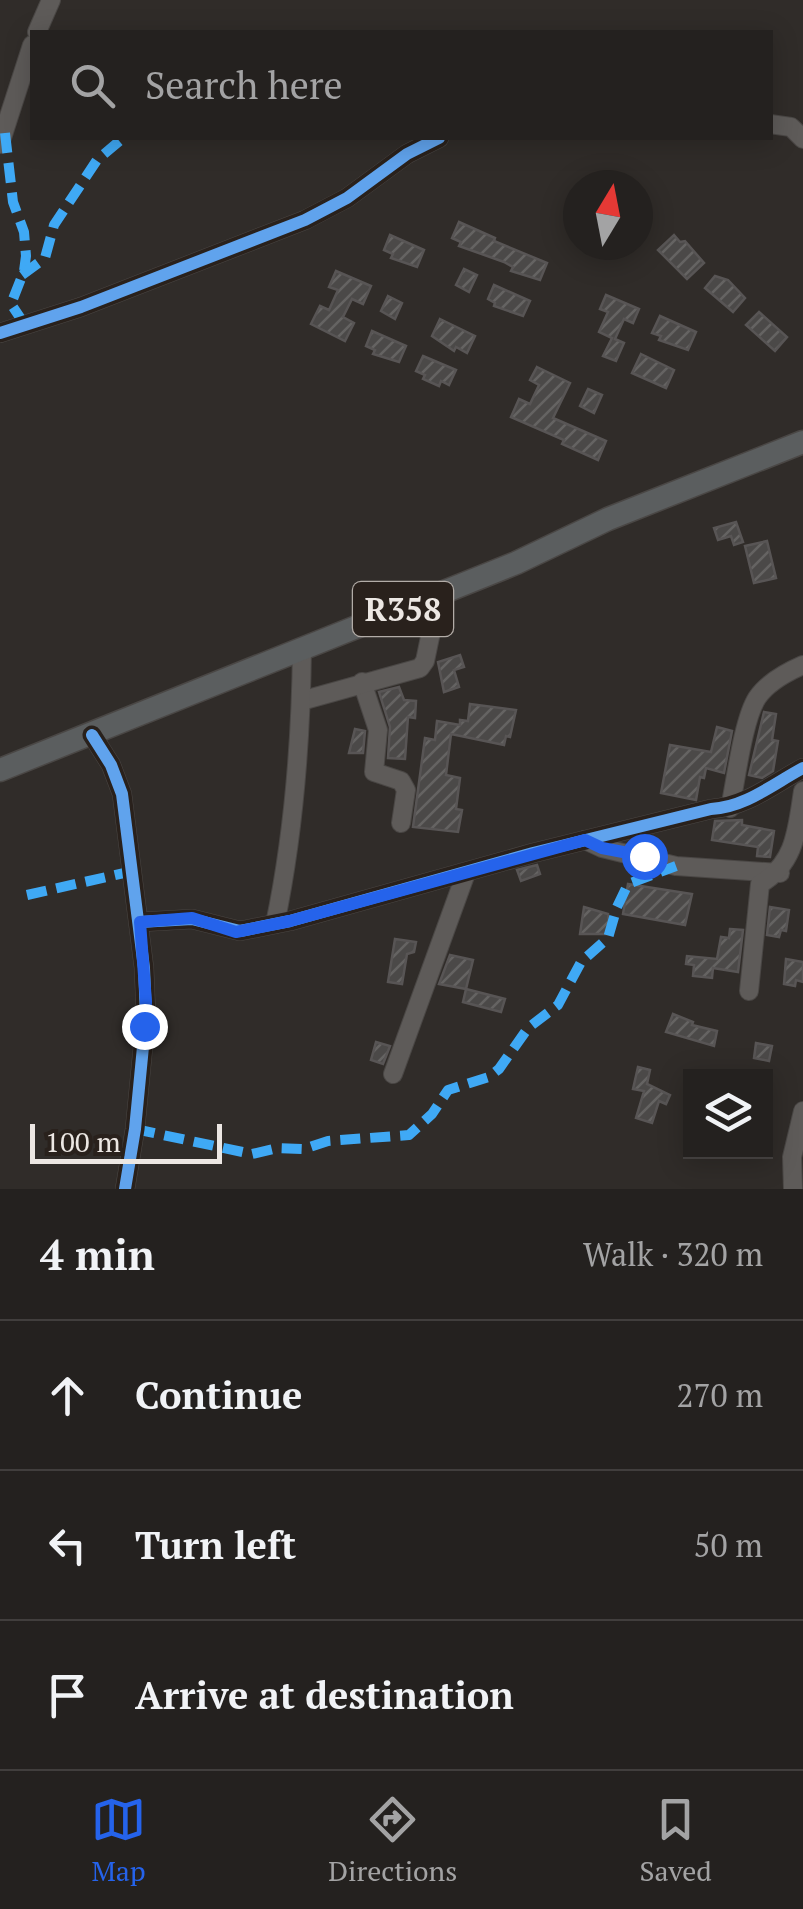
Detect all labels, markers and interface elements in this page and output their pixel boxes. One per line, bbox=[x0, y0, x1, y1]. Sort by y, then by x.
search box bbox=[30, 30, 773, 140]
icon: search bbox=[65, 58, 120, 113]
text: Search here bbox=[145, 60, 343, 110]
north arrow bbox=[563, 170, 653, 260]
road number: R358 bbox=[353, 582, 453, 636]
route start bbox=[622, 834, 668, 880]
route end bbox=[122, 1004, 168, 1050]
map controls bbox=[683, 1069, 773, 1159]
button: layers bbox=[683, 1069, 773, 1159]
scale bar bbox=[30, 1119, 222, 1164]
text: 100 m bbox=[45, 1123, 121, 1160]
text: 4 min bbox=[40, 1226, 155, 1282]
text: Walk · 320 m bbox=[583, 1233, 763, 1275]
icon: ahead bbox=[40, 1368, 95, 1423]
text: Continue bbox=[135, 1370, 302, 1420]
text: 270 m bbox=[676, 1374, 763, 1416]
icon: left bbox=[40, 1518, 95, 1573]
text: Turn left bbox=[135, 1520, 296, 1570]
text: 50 m bbox=[693, 1524, 763, 1566]
icon: arrive bbox=[40, 1668, 95, 1723]
text: Arrive at destination bbox=[135, 1670, 514, 1720]
tab: Map bbox=[91, 1792, 146, 1889]
tab: Directions bbox=[328, 1792, 457, 1889]
tab: Saved bbox=[639, 1792, 712, 1889]

